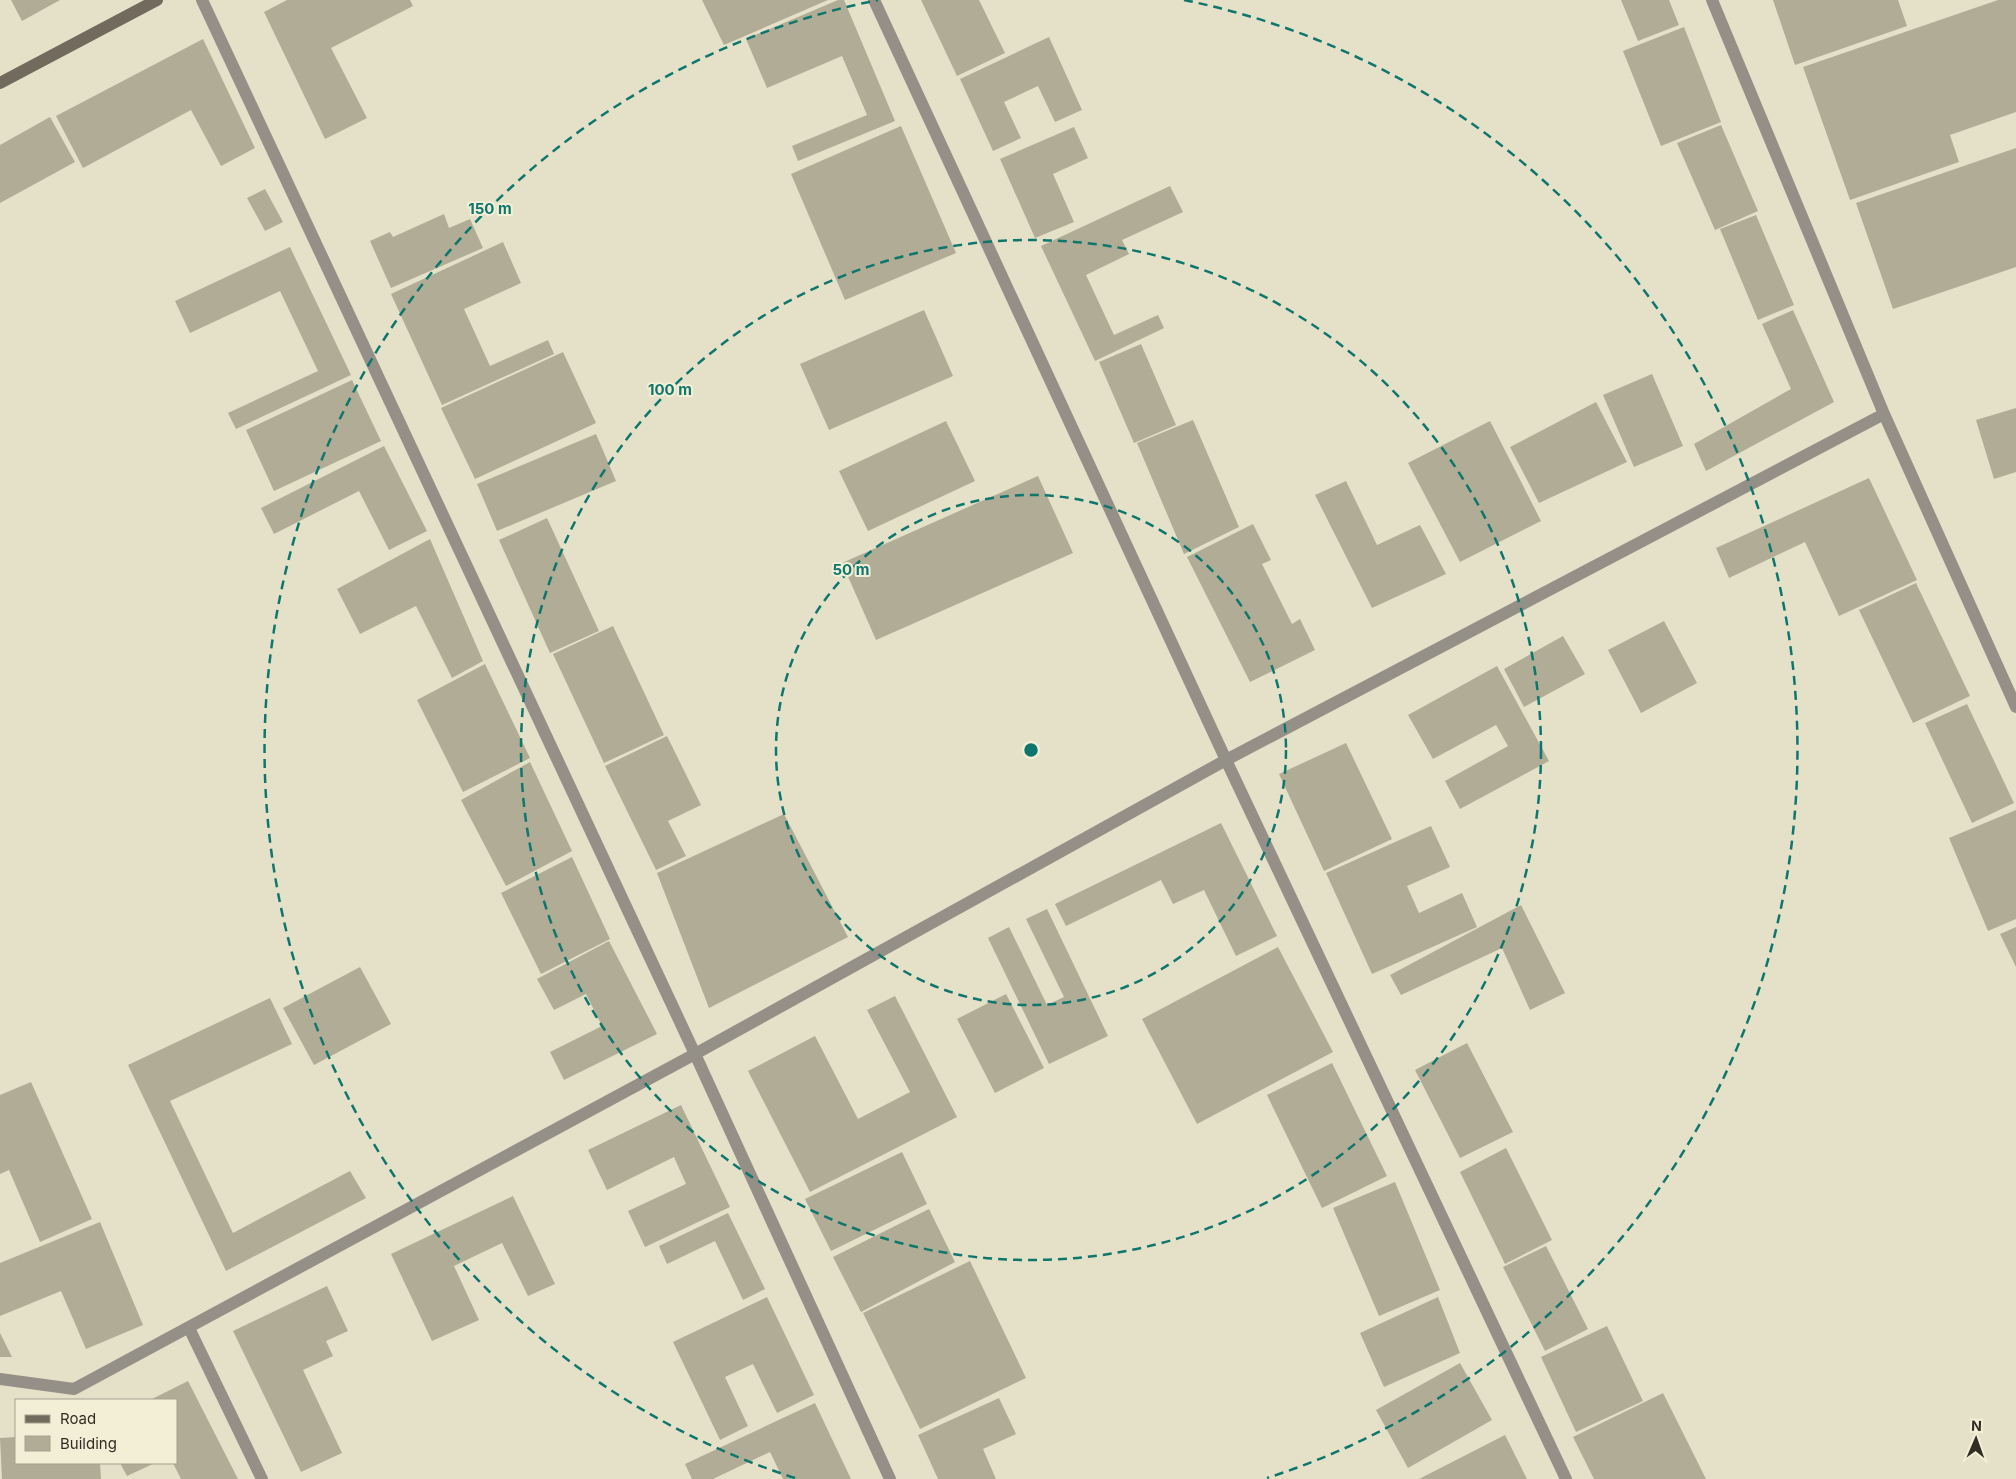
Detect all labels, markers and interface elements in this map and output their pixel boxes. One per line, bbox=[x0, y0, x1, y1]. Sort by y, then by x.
text: 150 m bbox=[468, 199, 512, 218]
text: 100 m bbox=[648, 380, 692, 399]
text: 50 m bbox=[833, 560, 869, 579]
centre of rings bbox=[1022, 741, 1040, 759]
legend bbox=[15, 1399, 178, 1464]
text: Road bbox=[60, 1409, 96, 1428]
north arrow bbox=[1951, 1414, 2001, 1464]
text: N bbox=[1971, 1417, 1982, 1434]
text: Building bbox=[60, 1434, 117, 1453]

